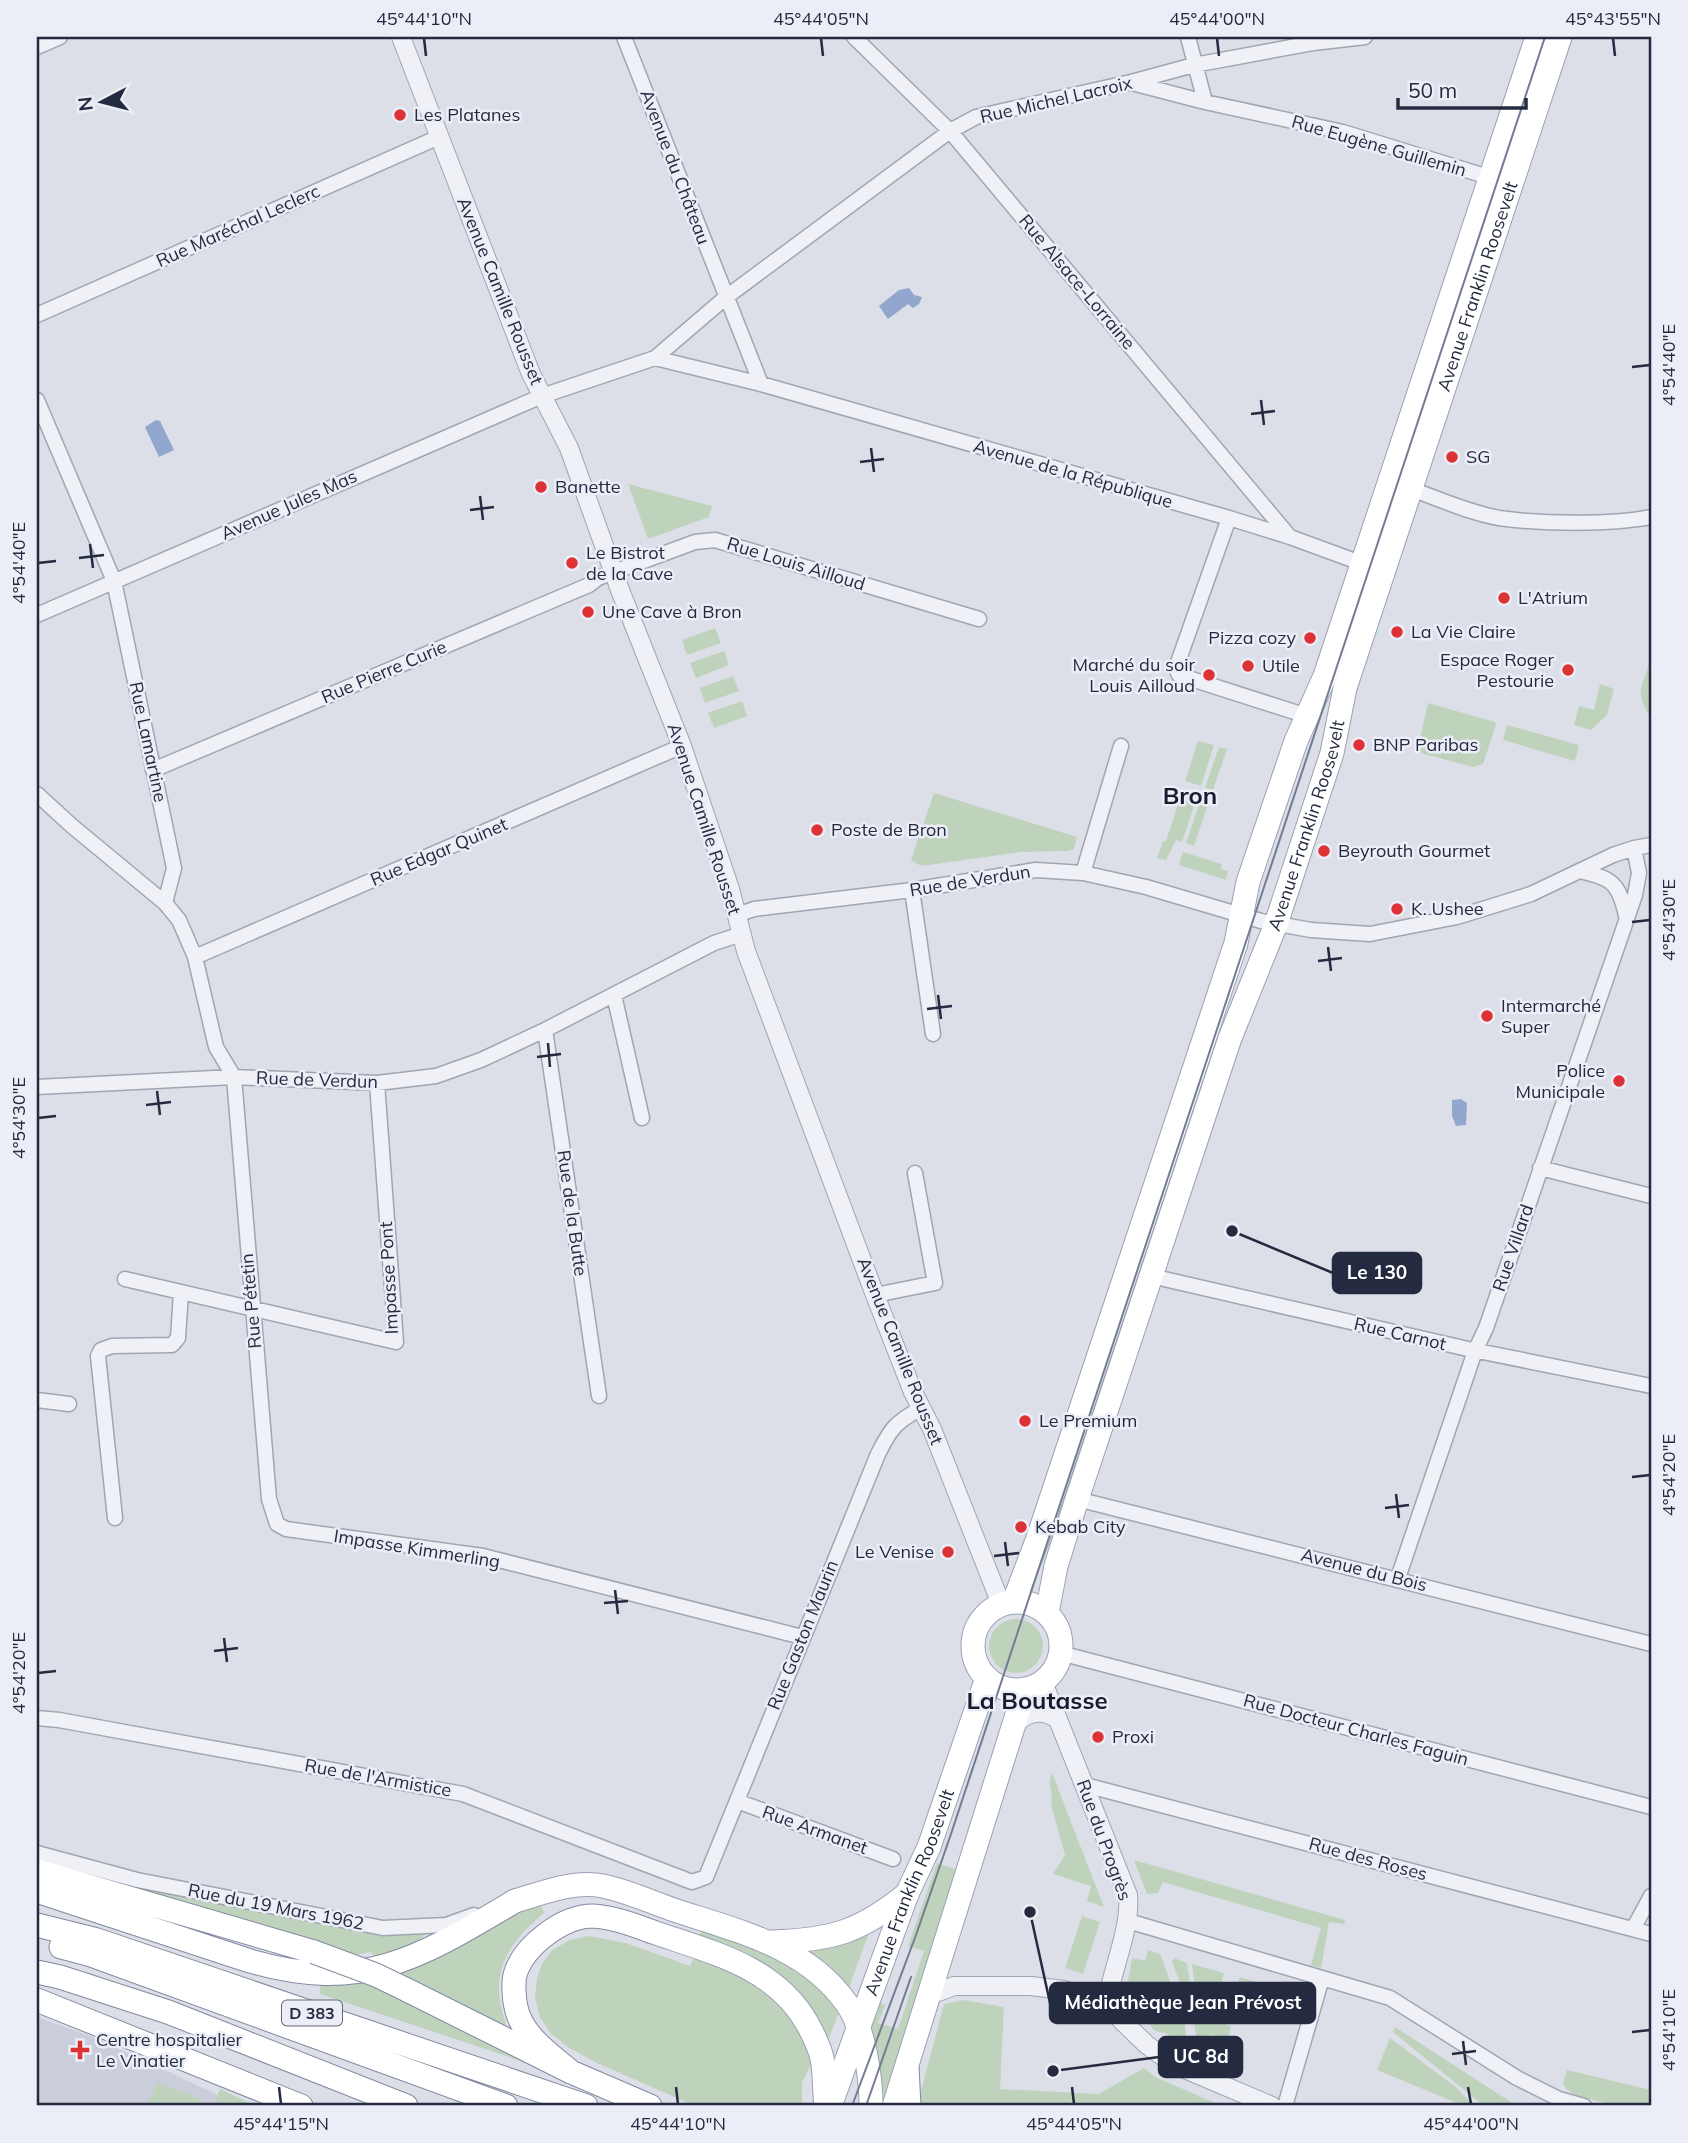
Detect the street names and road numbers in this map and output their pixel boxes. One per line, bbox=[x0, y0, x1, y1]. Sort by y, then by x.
street label: Rue Michel Lacroix bbox=[978, 71, 1135, 128]
street label: Avenue du Château bbox=[635, 86, 716, 248]
street label: Rue Eugène Guillemin bbox=[1289, 110, 1469, 181]
street label: Avenue Franklin Roosevelt bbox=[1432, 178, 1523, 394]
street label: Rue Maréchal Leclerc bbox=[152, 179, 323, 272]
street label: Avenue Camille Rousset bbox=[452, 194, 549, 388]
street label: Rue Alsace-Lorraine bbox=[1014, 209, 1141, 354]
street label: Avenue de la République bbox=[971, 434, 1175, 513]
street label: Avenue Jules Mas bbox=[217, 464, 360, 545]
street label: Rue Louis Ailloud bbox=[724, 532, 868, 595]
street label: Rue Pierre Curie bbox=[318, 635, 450, 708]
street label: Rue Lamartine bbox=[125, 680, 172, 804]
street label: Avenue Franklin Roosevelt bbox=[1262, 718, 1349, 934]
street label: Avenue Camille Rousset bbox=[663, 720, 746, 918]
street label: Rue Edgar Quinet bbox=[367, 812, 511, 891]
street label: Rue de Verdun bbox=[908, 860, 1032, 901]
street label: Rue de Verdun bbox=[256, 1066, 378, 1093]
street label: Rue de la Butte bbox=[552, 1148, 593, 1277]
street label: Rue Villard bbox=[1487, 1201, 1538, 1294]
street label: Impasse Pont bbox=[374, 1221, 403, 1335]
street label: Rue Pétetin bbox=[235, 1252, 266, 1350]
street label: Avenue Camille Rousset bbox=[852, 1254, 949, 1448]
street label: Rue Carnot bbox=[1352, 1312, 1448, 1355]
street label: Impasse Kimmerling bbox=[332, 1524, 502, 1573]
street label: Avenue du Bois bbox=[1299, 1543, 1430, 1596]
street label: Rue Gaston Maurin bbox=[762, 1556, 843, 1713]
street label: Rue Docteur Charles Faguin bbox=[1241, 1688, 1471, 1771]
street label: Rue de l'Armistice bbox=[303, 1753, 453, 1802]
street label: Rue du Progrès bbox=[1072, 1776, 1137, 1904]
street label: Avenue Franklin Roosevelt bbox=[859, 1786, 959, 1999]
street label: Rue Armanet bbox=[759, 1800, 871, 1859]
street label: Rue des Roses bbox=[1306, 1832, 1430, 1885]
street label: Rue du 19 Mars 1962 bbox=[186, 1878, 366, 1935]
road number: D 383 bbox=[282, 2000, 342, 2025]

